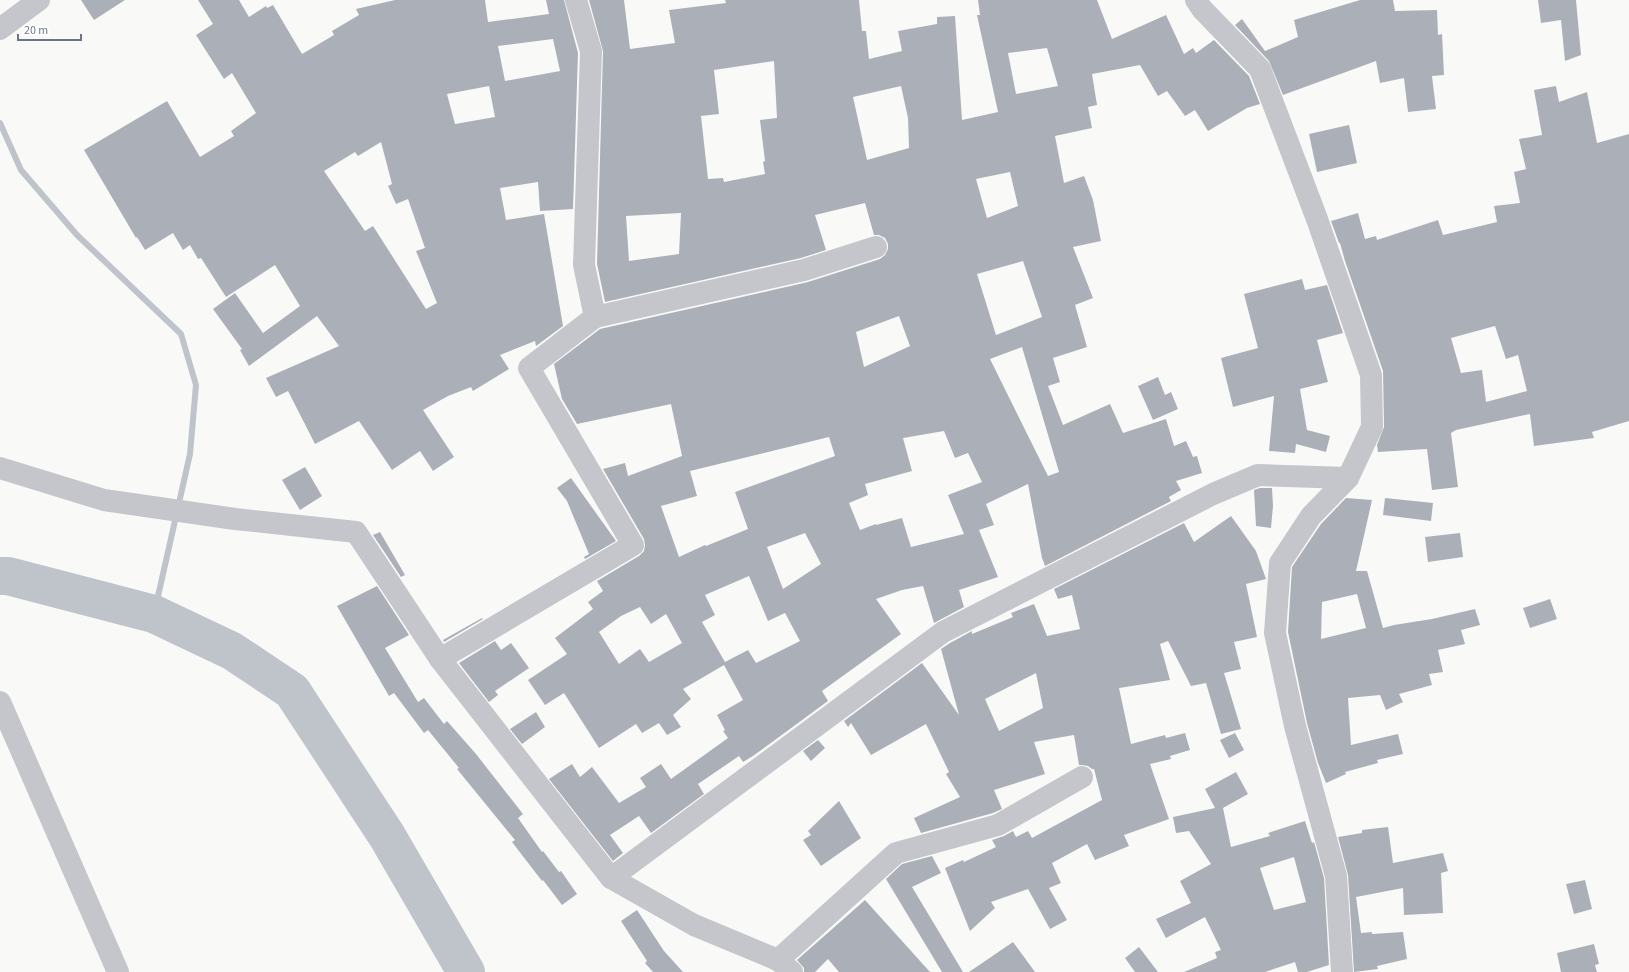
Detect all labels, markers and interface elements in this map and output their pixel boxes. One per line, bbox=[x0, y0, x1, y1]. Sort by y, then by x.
scale bar bbox=[18, 16, 81, 42]
text: 20 m bbox=[24, 22, 48, 39]

